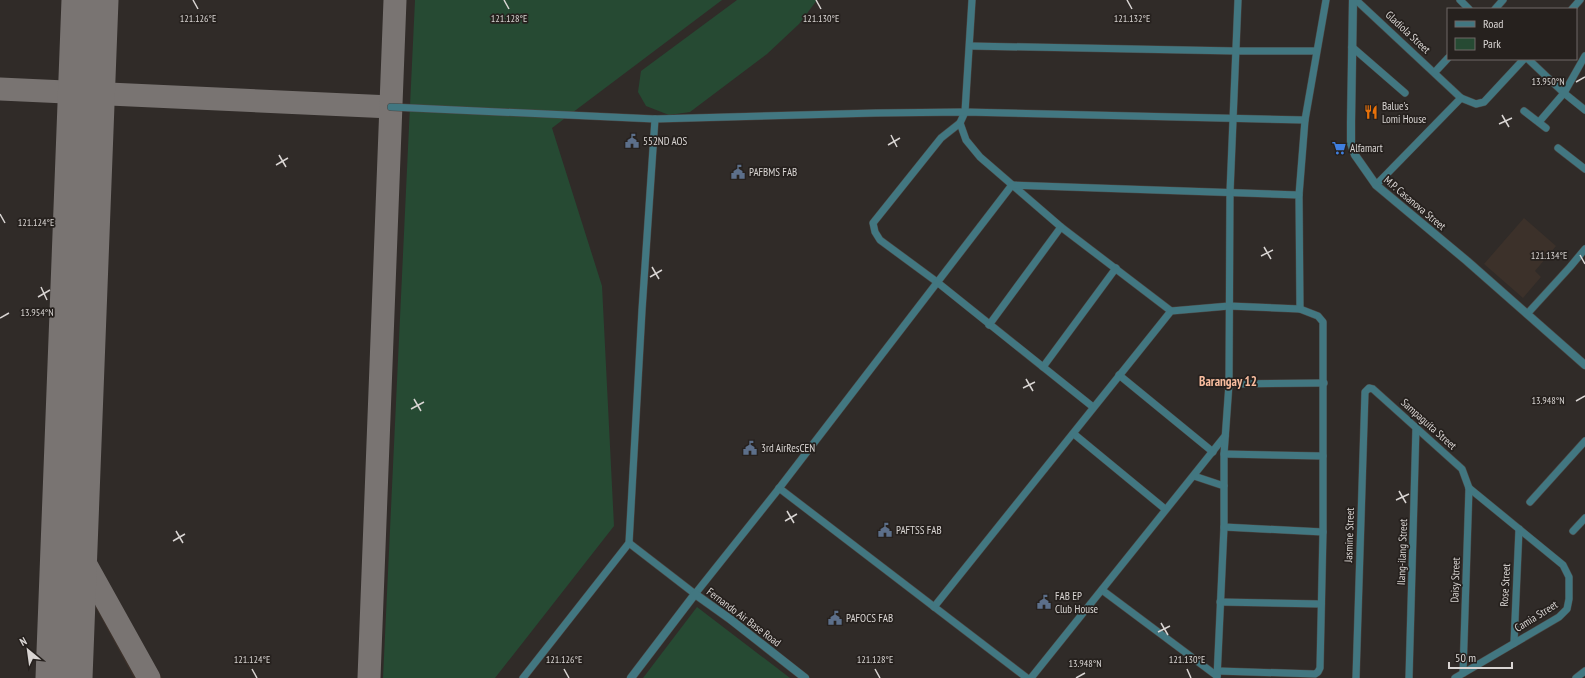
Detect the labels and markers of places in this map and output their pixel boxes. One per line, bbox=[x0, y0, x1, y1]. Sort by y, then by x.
place label: Balue's Lomi House bbox=[1382, 99, 1427, 126]
restaurant icon: Balue's Lomi House bbox=[1363, 104, 1379, 120]
public building icon: 552ND AOS bbox=[624, 133, 640, 149]
place label: 552ND AOS bbox=[643, 134, 688, 148]
supermarket icon: Alfamart bbox=[1331, 140, 1347, 156]
place label: Alfamart bbox=[1350, 141, 1383, 155]
public building icon: PAFBMS FAB bbox=[730, 164, 746, 180]
place label: PAFBMS FAB bbox=[749, 165, 797, 179]
public building icon: 3rd AirResCEN bbox=[742, 440, 758, 456]
place label: 3rd AirResCEN bbox=[761, 441, 815, 455]
public building icon: PAFTSS FAB bbox=[877, 522, 893, 538]
place label: PAFTSS FAB bbox=[896, 523, 942, 537]
place label: FAB EP Club House bbox=[1055, 589, 1099, 616]
public building icon: FAB EP Club House bbox=[1036, 594, 1052, 610]
public building icon: PAFOCS FAB bbox=[827, 610, 843, 626]
place label: PAFOCS FAB bbox=[846, 611, 893, 625]

